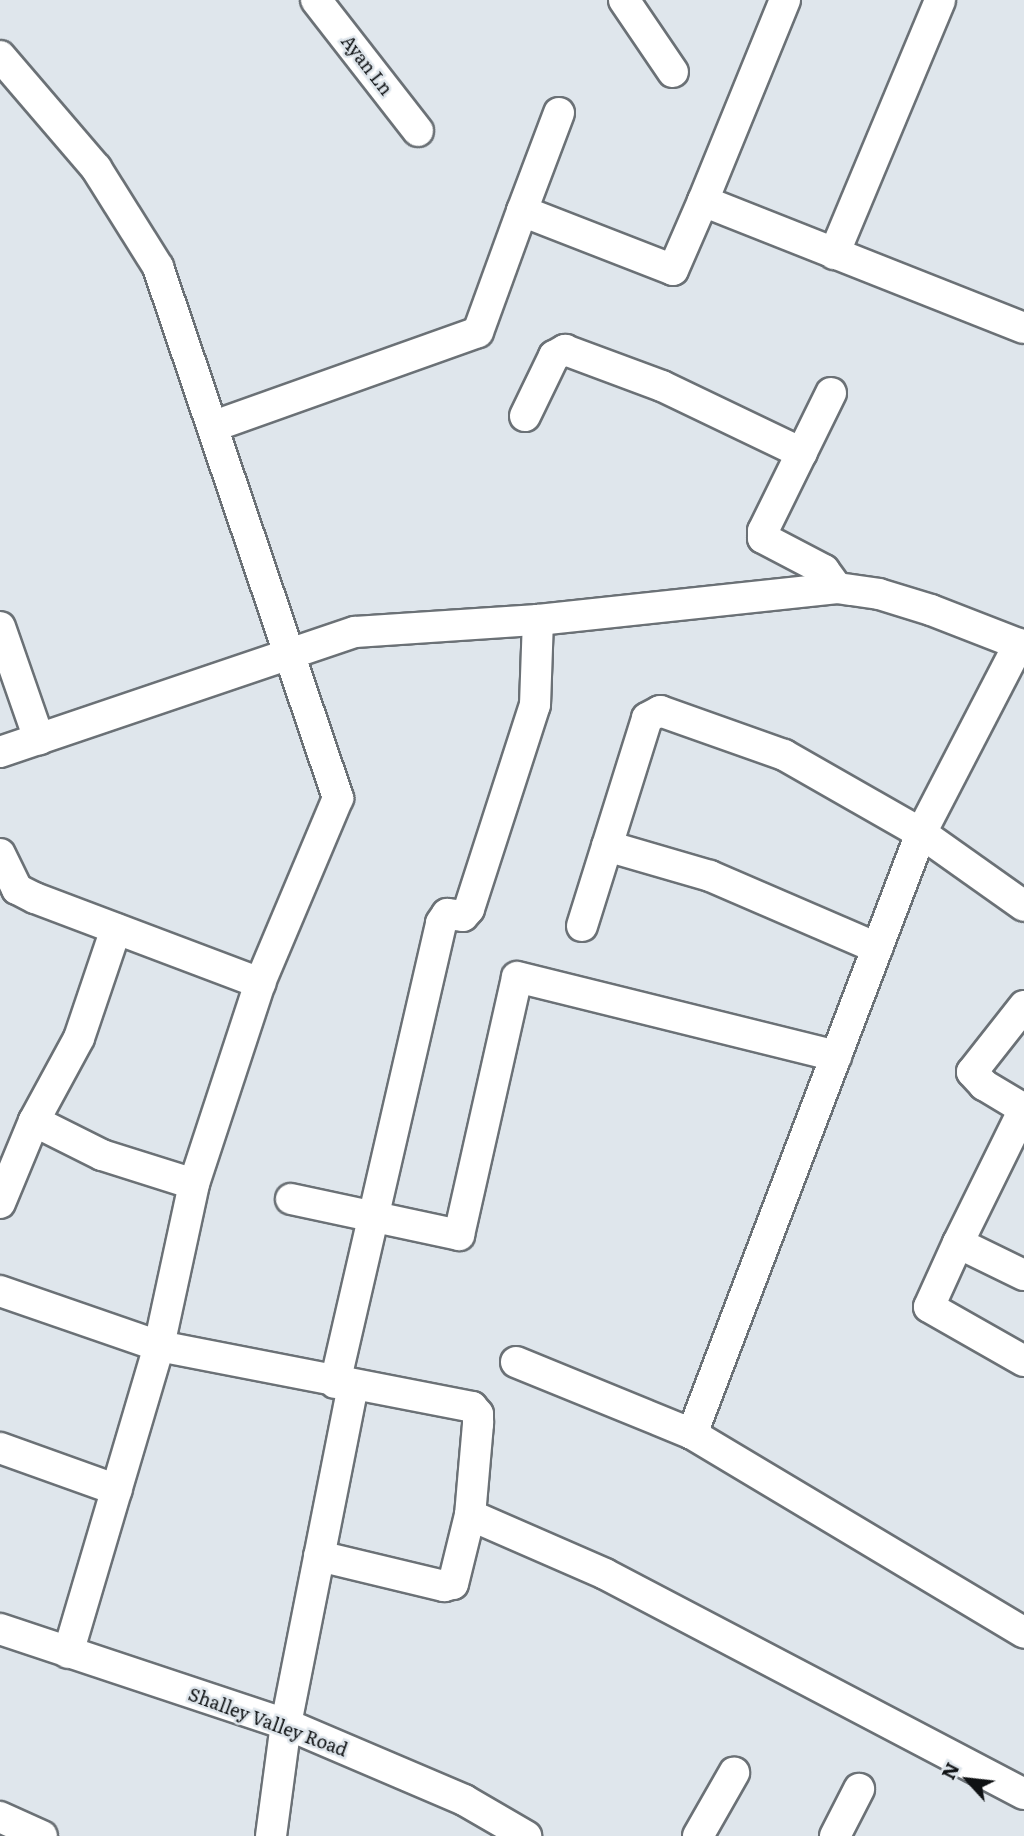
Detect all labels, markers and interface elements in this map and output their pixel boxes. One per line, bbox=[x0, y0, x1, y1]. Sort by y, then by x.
street label: Ayan Ln bbox=[337, 31, 397, 99]
street label: Shalley Valley Road bbox=[186, 1683, 350, 1761]
north arrow bbox=[933, 1745, 1003, 1815]
text: N bbox=[933, 1757, 965, 1784]

